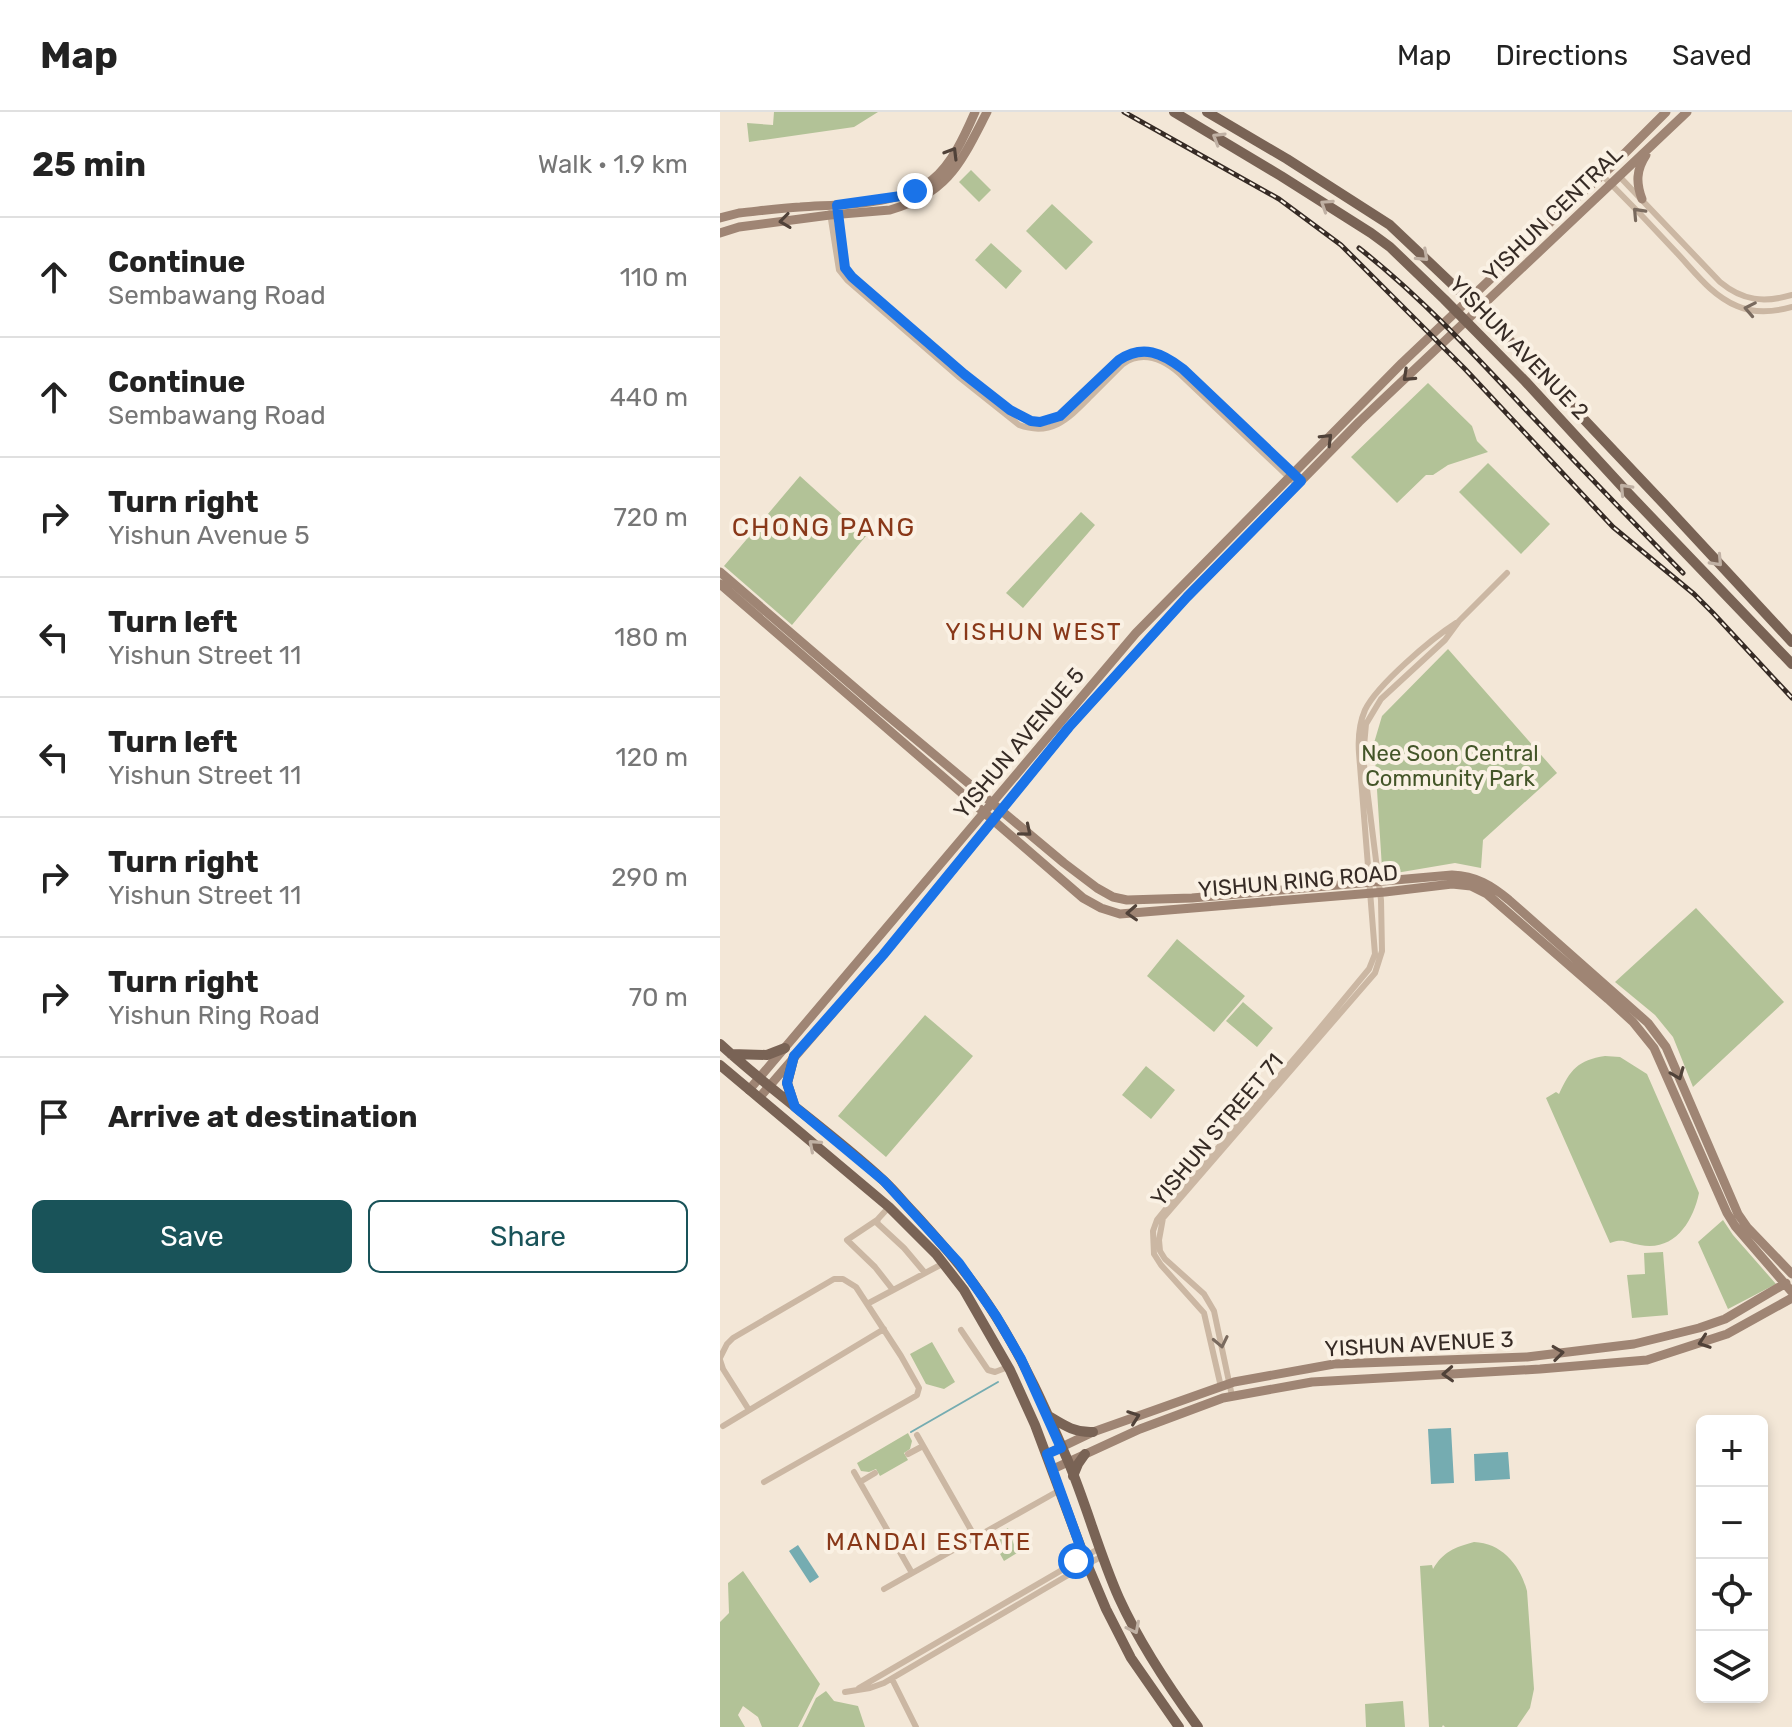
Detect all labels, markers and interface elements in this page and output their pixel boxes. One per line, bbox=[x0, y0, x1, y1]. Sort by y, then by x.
text: Map bbox=[40, 32, 118, 78]
text: Map bbox=[1397, 39, 1451, 72]
text: Directions bbox=[1495, 39, 1628, 72]
text: Saved bbox=[1672, 39, 1752, 72]
one-way arrow bbox=[1212, 133, 1227, 148]
street label: YISHUN CENTRAL bbox=[1478, 141, 1628, 287]
text: 25 min bbox=[32, 144, 146, 185]
one-way arrow bbox=[943, 147, 958, 162]
text: Walk · 1.9 km bbox=[538, 149, 688, 180]
route end bbox=[897, 173, 933, 209]
one-way arrow bbox=[1320, 199, 1335, 214]
one-way arrow bbox=[1634, 207, 1648, 222]
one-way arrow bbox=[778, 212, 792, 229]
text: Continue bbox=[108, 244, 245, 280]
one-way arrow bbox=[1414, 246, 1428, 261]
icon: ahead bbox=[32, 255, 76, 299]
text: 110 m bbox=[620, 262, 688, 293]
street label: YISHUN AVENUE 2 bbox=[1444, 271, 1594, 425]
text: Sembawang Road bbox=[108, 280, 326, 311]
one-way arrow bbox=[1744, 301, 1758, 318]
text: Continue bbox=[108, 364, 245, 400]
one-way arrow bbox=[1403, 366, 1417, 381]
icon: ahead bbox=[32, 375, 76, 419]
text: 440 m bbox=[610, 382, 688, 413]
text: Sembawang Road bbox=[108, 400, 326, 431]
one-way arrow bbox=[1318, 434, 1332, 448]
text: Turn right bbox=[108, 484, 259, 520]
one-way arrow bbox=[1619, 484, 1634, 498]
icon: right bbox=[32, 495, 76, 539]
text: 720 m bbox=[613, 502, 688, 533]
district label: CHONG PANG bbox=[732, 512, 916, 543]
text: Yishun Avenue 5 bbox=[108, 520, 310, 551]
one-way arrow bbox=[1708, 552, 1723, 566]
text: Turn left bbox=[108, 604, 238, 640]
icon: left bbox=[32, 615, 76, 659]
district label: YISHUN WEST bbox=[945, 618, 1123, 646]
text: 180 m bbox=[614, 622, 688, 653]
text: Yishun Street 11 bbox=[108, 640, 301, 671]
street label: YISHUN AVENUE 5 bbox=[948, 662, 1090, 824]
text: Turn left bbox=[108, 724, 238, 760]
icon: left bbox=[32, 735, 76, 779]
park label: Nee Soon Central Community Park bbox=[1361, 740, 1539, 792]
text: 120 m bbox=[616, 742, 688, 773]
text: Yishun Street 11 bbox=[108, 760, 301, 791]
one-way arrow bbox=[1017, 821, 1031, 836]
text: Turn right bbox=[108, 844, 259, 880]
icon: right bbox=[32, 855, 76, 899]
street label: YISHUN RING ROAD bbox=[1197, 859, 1399, 903]
text: 290 m bbox=[611, 862, 688, 893]
text: Yishun Street 11 bbox=[108, 880, 301, 911]
one-way arrow bbox=[1125, 904, 1138, 921]
text: Turn right bbox=[108, 964, 259, 1000]
icon: right bbox=[32, 975, 76, 1019]
text: 70 m bbox=[629, 982, 688, 1013]
text: Yishun Ring Road bbox=[108, 1000, 320, 1031]
street label: YISHUN STREET 71 bbox=[1145, 1048, 1289, 1212]
one-way arrow bbox=[1668, 1066, 1684, 1080]
icon: arrive bbox=[32, 1095, 76, 1139]
text: Arrive at destination bbox=[108, 1099, 418, 1135]
one-way arrow bbox=[809, 1140, 823, 1154]
button: Save bbox=[32, 1200, 352, 1273]
button: Share bbox=[368, 1200, 688, 1273]
street label: YISHUN AVENUE 3 bbox=[1324, 1326, 1514, 1362]
one-way arrow bbox=[1698, 1332, 1712, 1348]
one-way arrow bbox=[1212, 1335, 1229, 1348]
one-way arrow bbox=[1551, 1345, 1564, 1362]
one-way arrow bbox=[1441, 1365, 1454, 1382]
one-way arrow bbox=[1127, 1410, 1141, 1427]
map controls bbox=[1696, 1415, 1768, 1703]
button: + bbox=[1696, 1415, 1768, 1487]
button: − bbox=[1696, 1487, 1768, 1559]
district label: MANDAI ESTATE bbox=[826, 1528, 1032, 1556]
route start bbox=[1058, 1543, 1094, 1579]
button: locate bbox=[1696, 1559, 1768, 1631]
one-way arrow bbox=[1124, 1619, 1140, 1634]
button: layers bbox=[1696, 1631, 1768, 1703]

